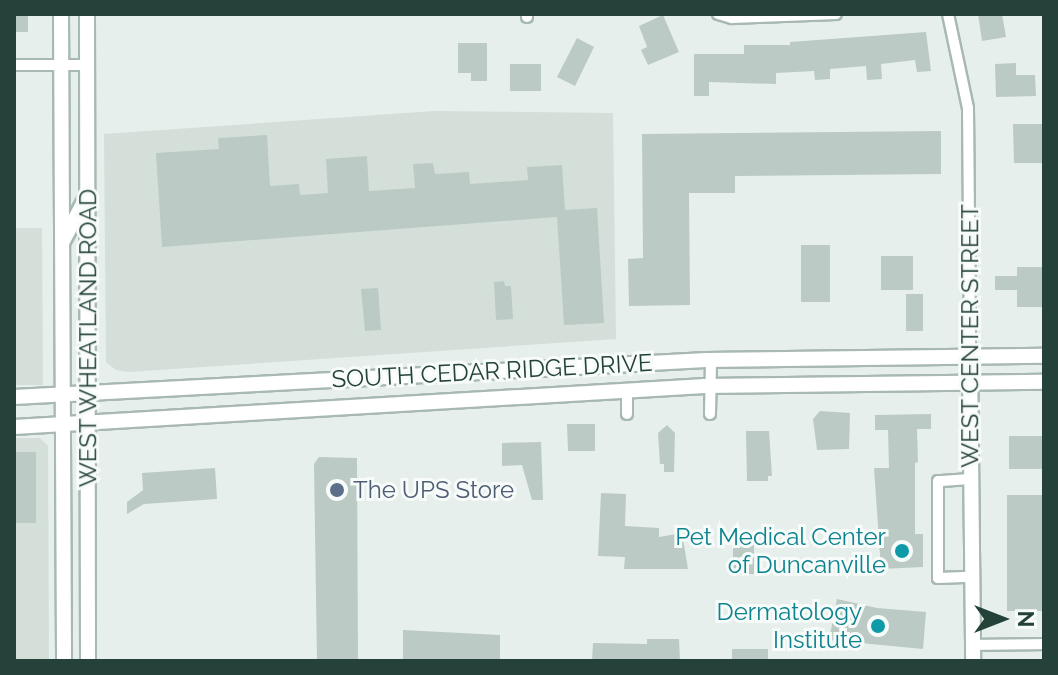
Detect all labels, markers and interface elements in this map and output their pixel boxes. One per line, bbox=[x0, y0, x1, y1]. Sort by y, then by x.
street label: WEST WHEATLAND ROAD bbox=[74, 188, 102, 488]
street label: WEST CENTER STREET bbox=[956, 204, 984, 468]
street label: SOUTH CEDAR RIDGE DRIVE bbox=[331, 348, 653, 394]
place label: The UPS Store bbox=[353, 476, 514, 504]
marker: The UPS Store bbox=[328, 481, 346, 499]
place label: Pet Medical Center of Duncanville bbox=[674, 523, 886, 579]
marker: Pet Medical Center of Duncanville bbox=[893, 542, 911, 560]
north arrow bbox=[962, 579, 1042, 659]
place label: Dermatology Institute bbox=[717, 598, 862, 654]
text: N bbox=[1013, 611, 1039, 627]
marker: Dermatology Institute bbox=[869, 617, 887, 635]

